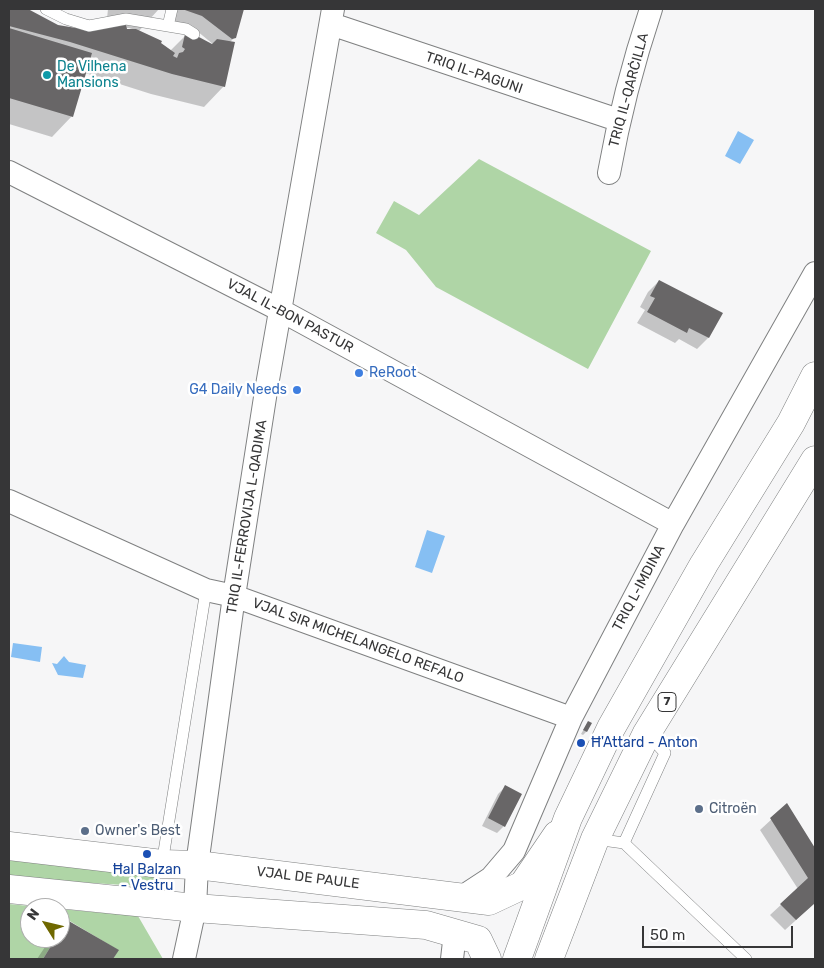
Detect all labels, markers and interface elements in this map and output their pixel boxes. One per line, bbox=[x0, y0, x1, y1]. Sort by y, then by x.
street label: TRIQ IL-QARĊILLA bbox=[606, 31, 652, 149]
street label: TRIQ IL-PAGUNI bbox=[423, 48, 525, 98]
place label: De Vilhena Mansions bbox=[57, 59, 126, 92]
marker: De Vilhena Mansions bbox=[41, 69, 53, 81]
street label: VJAL IL-BON PASTUR bbox=[224, 275, 356, 357]
place label: ReRoot bbox=[369, 365, 416, 381]
marker: ReRoot bbox=[353, 367, 365, 379]
place label: G4 Daily Needs bbox=[189, 382, 287, 398]
marker: G4 Daily Needs bbox=[291, 384, 303, 396]
street label: TRIQ IL-FERROVIJA L-QADIMA bbox=[223, 419, 271, 615]
street label: TRIQ L-IMDINA bbox=[609, 542, 669, 634]
street label: VJAL SIR MICHELANGELO REFALO bbox=[250, 595, 466, 687]
road number: 7 bbox=[658, 692, 676, 712]
place label: Ħ'Attard - Anton bbox=[591, 735, 698, 751]
marker: Ħ'Attard - Anton bbox=[575, 737, 587, 749]
place label: Citroën bbox=[709, 801, 757, 817]
marker: Citroën bbox=[693, 803, 705, 815]
place label: Owner's Best bbox=[95, 823, 180, 839]
marker: Owner's Best bbox=[79, 825, 91, 837]
marker: Ħal Balzan - Vestru bbox=[141, 848, 153, 860]
place label: Ħal Balzan - Vestru bbox=[113, 862, 181, 894]
street label: VJAL DE PAULE bbox=[256, 863, 360, 893]
north arrow bbox=[20, 898, 70, 948]
text: N bbox=[23, 905, 43, 924]
scale bar bbox=[644, 916, 795, 948]
text: 50 m bbox=[650, 926, 685, 944]

